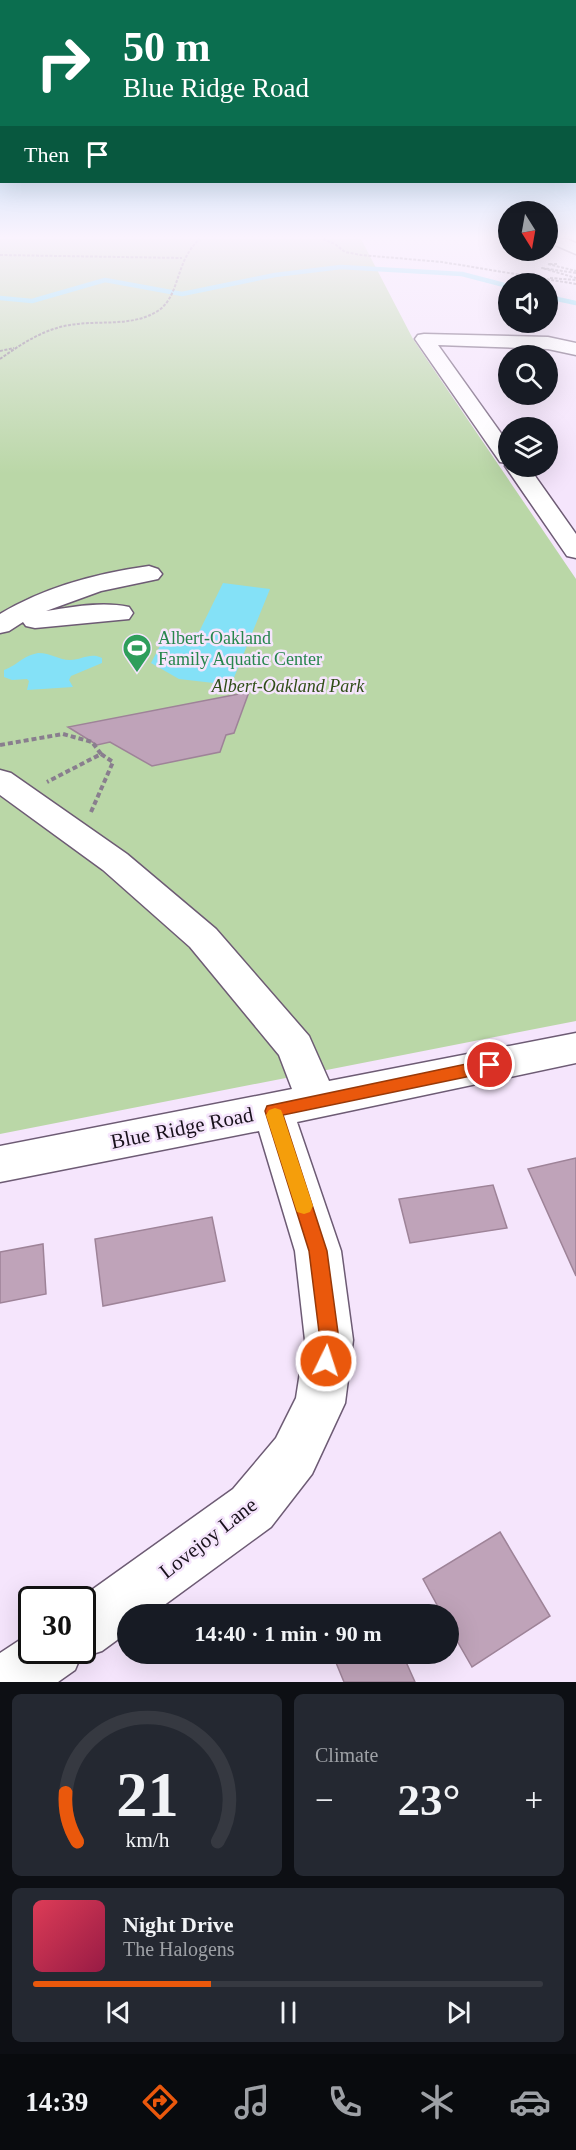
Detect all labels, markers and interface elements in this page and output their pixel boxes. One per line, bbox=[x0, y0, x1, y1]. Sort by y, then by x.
icon: right bbox=[24, 24, 102, 102]
text: 50 m bbox=[123, 24, 211, 70]
text: Blue Ridge Road bbox=[123, 73, 309, 103]
icon: arrive bbox=[81, 138, 114, 171]
text: Then bbox=[24, 142, 69, 167]
north arrow bbox=[498, 201, 558, 261]
map controls bbox=[498, 201, 558, 477]
button: sound bbox=[498, 273, 558, 333]
button: search bbox=[498, 345, 558, 405]
button: layers bbox=[498, 417, 558, 477]
place label: Albert-Oakland Family Aquatic Center bbox=[158, 628, 322, 669]
sports icon: Albert-Oakland Family Aquatic Center bbox=[121, 632, 153, 674]
park label: Albert-Oakland Park bbox=[211, 676, 365, 696]
pin bbox=[464, 1039, 515, 1090]
icon: arrive bbox=[473, 1048, 506, 1081]
street label: Blue Ridge Road bbox=[109, 1102, 256, 1154]
position arrow bbox=[294, 1329, 358, 1393]
street label: Lovejoy Lane bbox=[154, 1492, 262, 1584]
speed limit sign: 30 bbox=[18, 1586, 96, 1664]
text: 14:40 · 1 min · 90 m bbox=[195, 1621, 382, 1646]
text: Climate bbox=[315, 1744, 378, 1766]
text: 21 bbox=[116, 1760, 178, 1829]
text: 23° bbox=[398, 1775, 461, 1825]
text: − bbox=[315, 1782, 334, 1818]
text: + bbox=[524, 1782, 543, 1818]
text: km/h bbox=[125, 1828, 169, 1852]
text: Night Drive bbox=[123, 1912, 234, 1937]
text: The Halogens bbox=[123, 1938, 235, 1960]
icon: previous bbox=[102, 1996, 135, 2029]
icon: pause bbox=[272, 1996, 305, 2029]
icon: next bbox=[442, 1996, 475, 2029]
icon: directions bbox=[139, 2081, 181, 2123]
icon: music bbox=[231, 2081, 273, 2123]
icon: phone bbox=[324, 2081, 366, 2123]
icon: climate bbox=[416, 2081, 458, 2123]
icon: car bbox=[509, 2081, 551, 2123]
text: 14:39 bbox=[25, 2087, 88, 2117]

